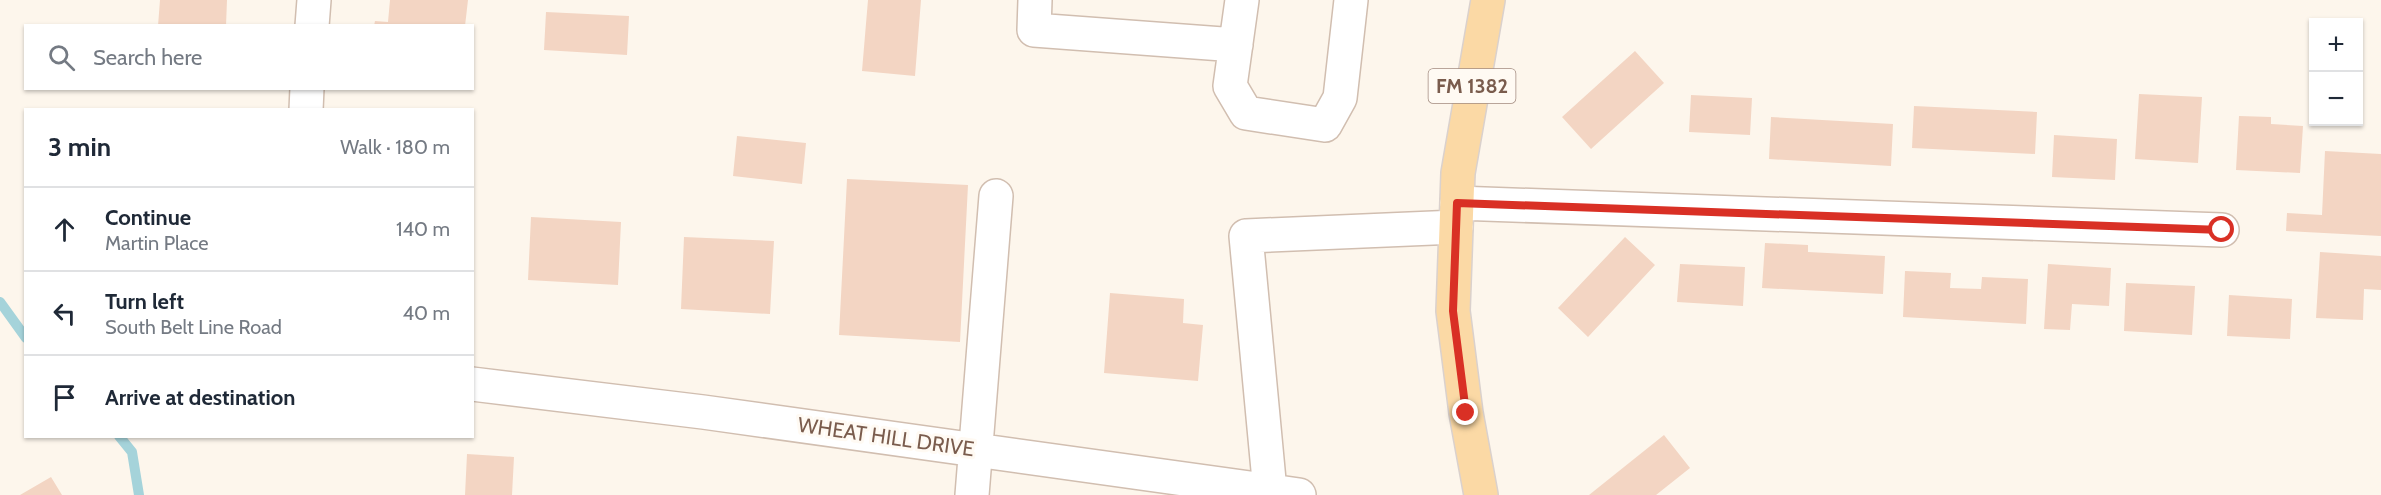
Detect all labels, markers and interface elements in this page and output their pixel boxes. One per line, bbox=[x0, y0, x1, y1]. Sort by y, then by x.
map controls bbox=[2309, 18, 2363, 126]
button: + bbox=[2309, 18, 2363, 72]
search box bbox=[24, 24, 474, 90]
icon: search bbox=[45, 41, 78, 74]
text: Search here bbox=[93, 44, 202, 71]
road number: FM 1382 bbox=[1428, 69, 1516, 103]
button: − bbox=[2309, 72, 2363, 126]
text: 3 min bbox=[48, 131, 111, 163]
text: Walk · 180 m bbox=[340, 135, 450, 159]
text: Continue bbox=[105, 204, 191, 231]
icon: ahead bbox=[48, 213, 81, 246]
route start bbox=[2208, 216, 2234, 242]
text: 140 m bbox=[396, 217, 450, 241]
text: Martin Place bbox=[105, 231, 209, 255]
text: Turn left bbox=[105, 288, 184, 315]
icon: left bbox=[48, 297, 81, 330]
text: 40 m bbox=[402, 301, 450, 325]
text: South Belt Line Road bbox=[105, 315, 282, 339]
icon: arrive bbox=[48, 381, 81, 414]
text: Arrive at destination bbox=[105, 384, 295, 411]
route end bbox=[1452, 399, 1478, 425]
street label: WHEAT HILL DRIVE bbox=[796, 412, 976, 461]

